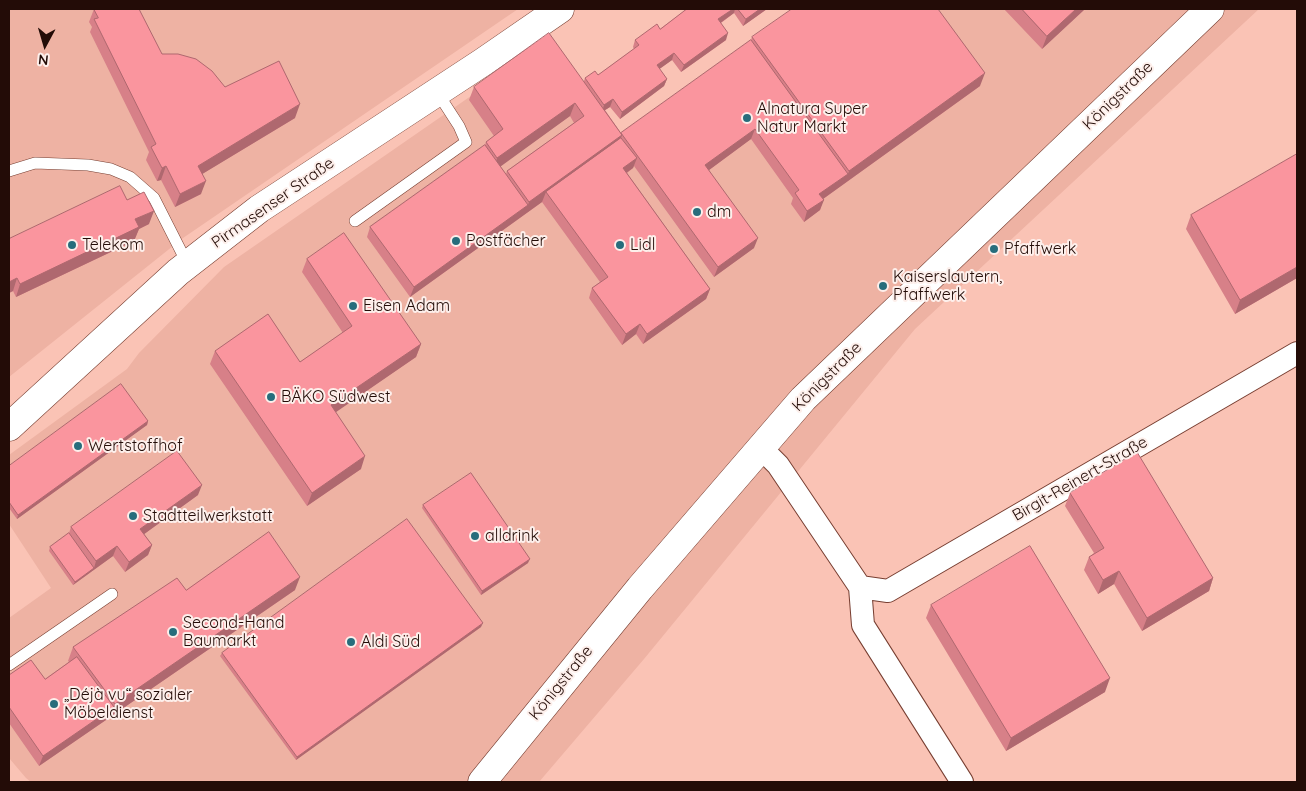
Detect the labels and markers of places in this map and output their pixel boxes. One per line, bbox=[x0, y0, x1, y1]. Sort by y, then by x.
place label: Alnatura Super Natur Markt bbox=[757, 99, 868, 137]
marker: Alnatura Super Natur Markt bbox=[741, 112, 753, 124]
place label: dm bbox=[707, 202, 731, 222]
marker: dm bbox=[691, 206, 703, 218]
place label: Postfächer bbox=[466, 231, 546, 251]
place label: Telekom bbox=[82, 235, 144, 255]
marker: Postfächer bbox=[450, 235, 462, 247]
place label: Lidl bbox=[630, 235, 655, 255]
marker: Telekom bbox=[66, 239, 78, 251]
marker: Lidl bbox=[614, 239, 626, 251]
place label: Pfaffwerk bbox=[1004, 239, 1076, 259]
marker: Pfaffwerk bbox=[988, 243, 1000, 255]
place label: Kaiserslautern, Pfaffwerk bbox=[893, 267, 1002, 305]
marker: Kaiserslautern, Pfaffwerk bbox=[877, 280, 889, 292]
place label: Eisen Adam bbox=[363, 296, 450, 316]
marker: Eisen Adam bbox=[347, 300, 359, 312]
place label: BÄKO Südwest bbox=[281, 387, 391, 407]
marker: BÄKO Südwest bbox=[265, 391, 277, 403]
place label: Wertstoffhof bbox=[88, 436, 183, 456]
marker: Wertstoffhof bbox=[72, 440, 84, 452]
place label: Stadtteilwerkstatt bbox=[143, 506, 273, 526]
marker: Stadtteilwerkstatt bbox=[127, 510, 139, 522]
place label: alldrink bbox=[485, 526, 539, 546]
marker: alldrink bbox=[469, 530, 481, 542]
place label: Second-Hand Baumarkt bbox=[183, 613, 284, 651]
marker: Second-Hand Baumarkt bbox=[167, 626, 179, 638]
place label: Aldi Süd bbox=[361, 632, 420, 652]
marker: Aldi Süd bbox=[345, 636, 357, 648]
place label: „Déjà vu“ sozialer Möbeldienst bbox=[64, 685, 192, 723]
marker: „Déjà vu“ sozialer Möbeldienst bbox=[48, 698, 60, 710]

